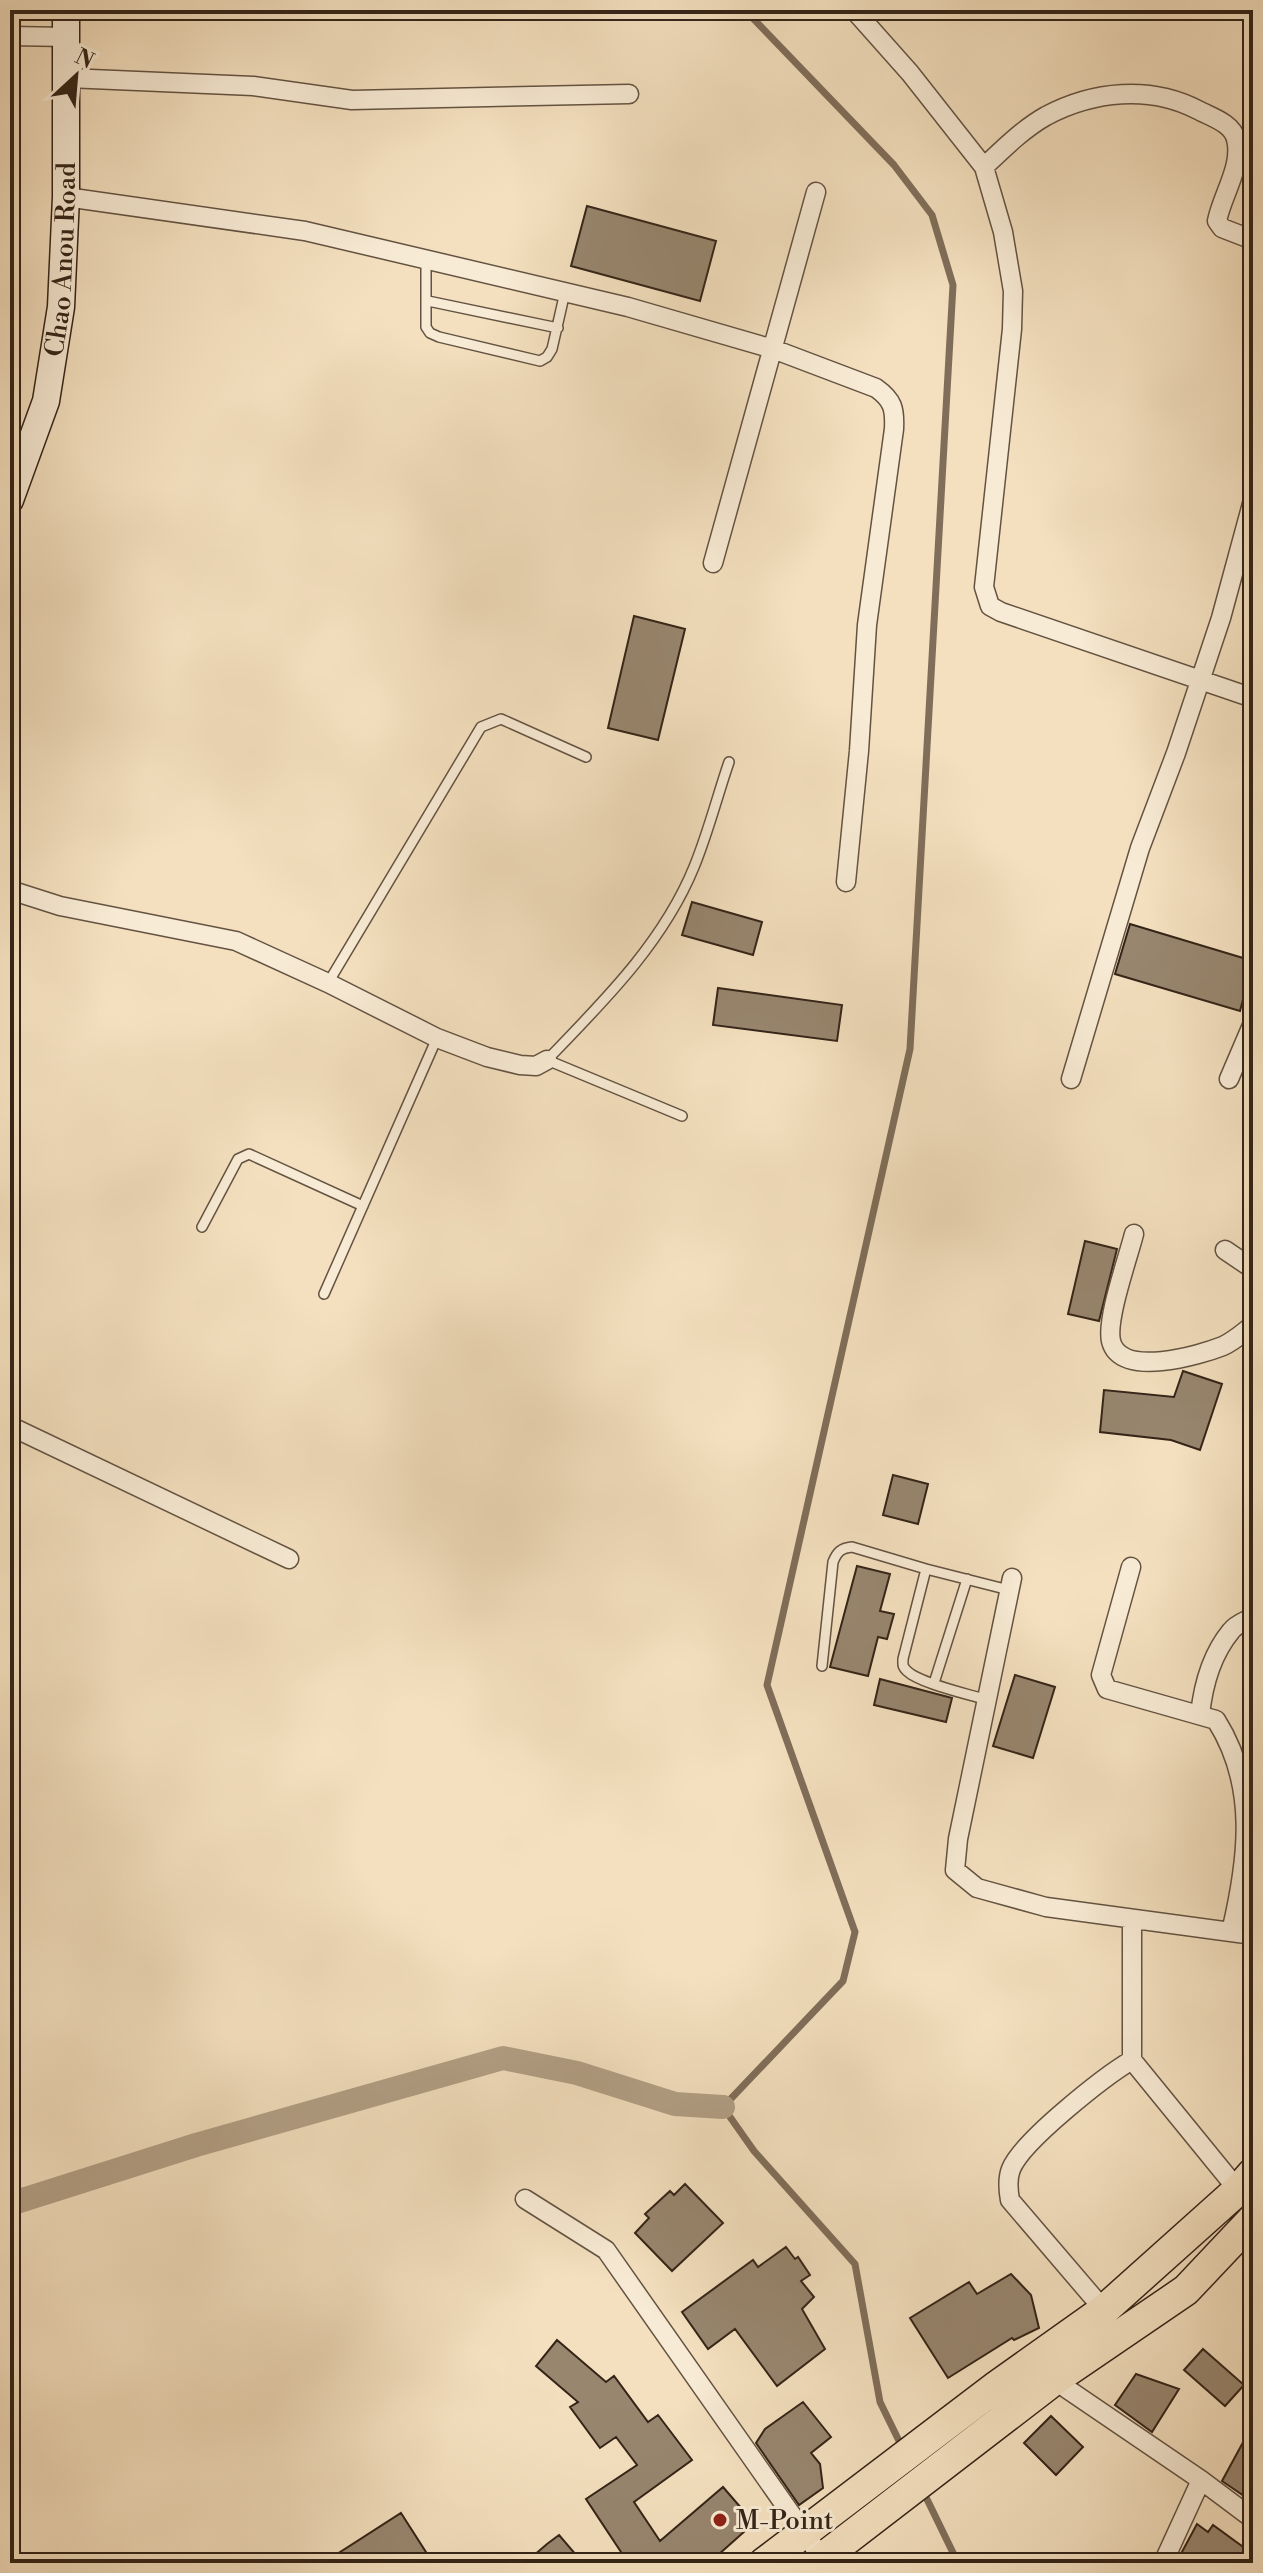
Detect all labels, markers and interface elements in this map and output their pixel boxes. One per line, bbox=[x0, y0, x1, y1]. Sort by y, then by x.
north arrow bbox=[36, 36, 116, 116]
text: N bbox=[70, 43, 98, 76]
street label: Chao Anou Road bbox=[38, 162, 83, 359]
place label: M-Point bbox=[736, 2505, 833, 2537]
marker: M-Point bbox=[711, 2511, 729, 2529]

